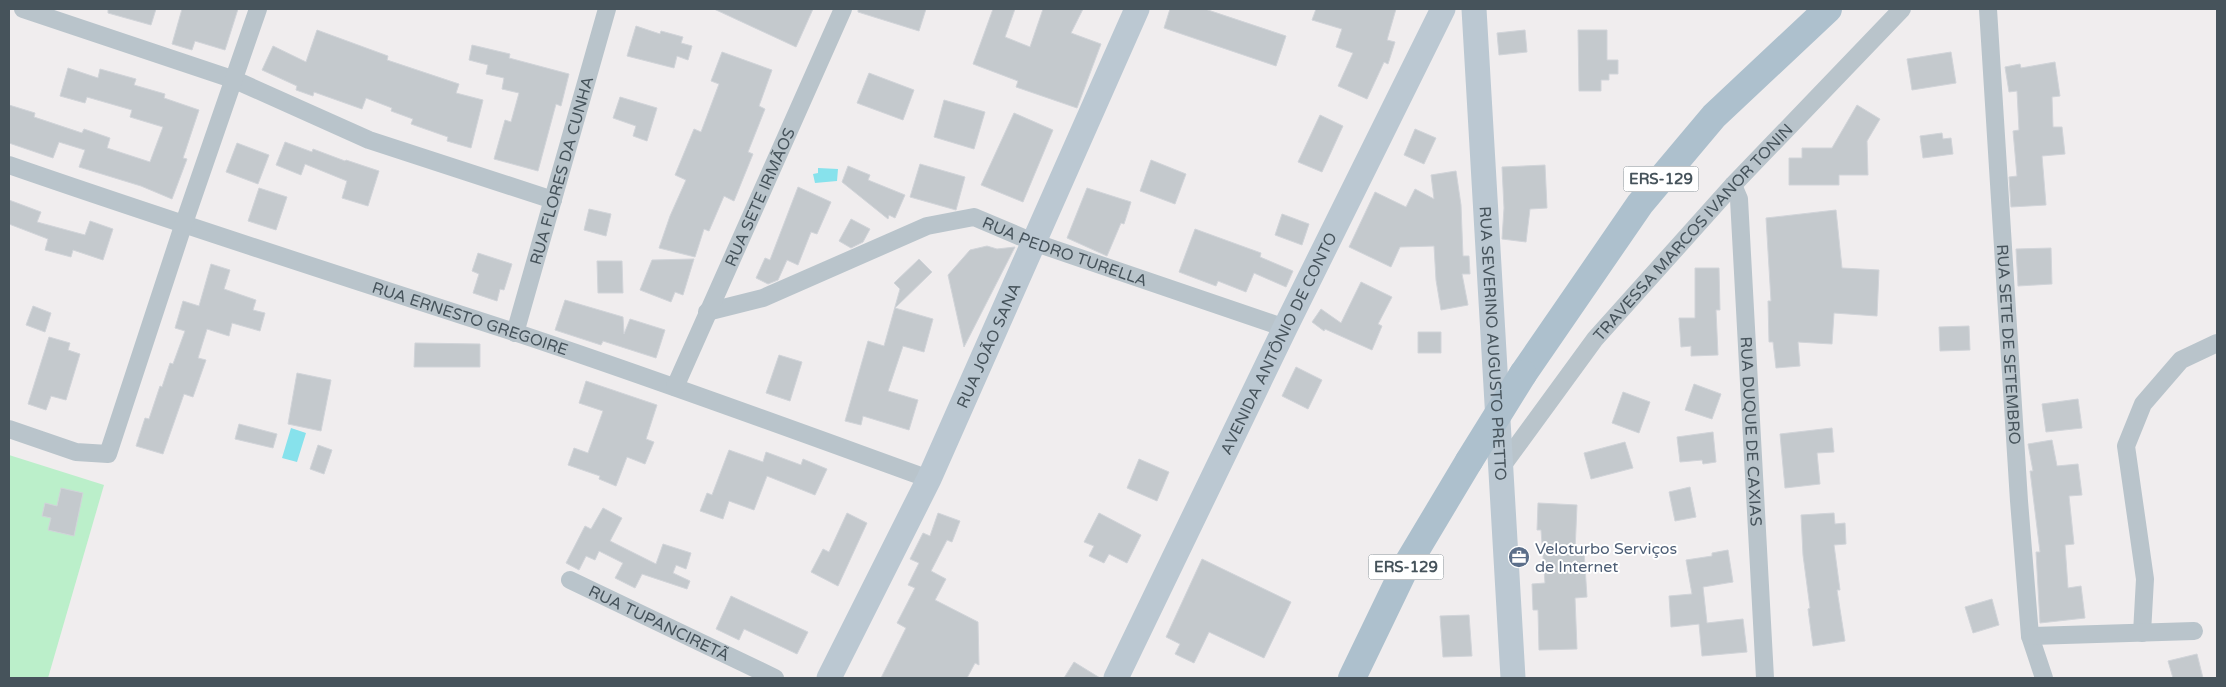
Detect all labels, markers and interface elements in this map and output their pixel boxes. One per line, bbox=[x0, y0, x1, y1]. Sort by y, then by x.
street label: RUA FLORES DA CUNHA bbox=[526, 74, 598, 267]
street label: TRAVESSA MARCOS IVANOR TONIN bbox=[1589, 120, 1798, 345]
street label: RUA SETE IRMÃOS bbox=[721, 125, 800, 270]
road number: ERS-129 bbox=[1624, 166, 1698, 192]
street label: RUA SEVERINO AUGUSTO PRETTO bbox=[1475, 206, 1510, 481]
street label: RUA PEDRO TURELLA bbox=[979, 213, 1150, 291]
street label: AVENIDA ANTÔNIO DE CONTO bbox=[1216, 229, 1342, 458]
street label: RUA SETE DE SETEMBRO bbox=[1992, 243, 2024, 445]
street label: RUA ERNESTO GREGOIRE bbox=[369, 278, 570, 360]
street label: RUA JOÃO SANA bbox=[953, 280, 1026, 411]
street label: RUA DUQUE DE CAXIAS bbox=[1735, 336, 1766, 527]
place label: Veloturbo Serviços de Internet bbox=[1535, 539, 1677, 577]
office icon: Veloturbo Serviços de Internet bbox=[1507, 545, 1531, 569]
road number: ERS-129 bbox=[1368, 554, 1444, 580]
street label: RUA TUPANCIRETÃ bbox=[585, 581, 733, 666]

